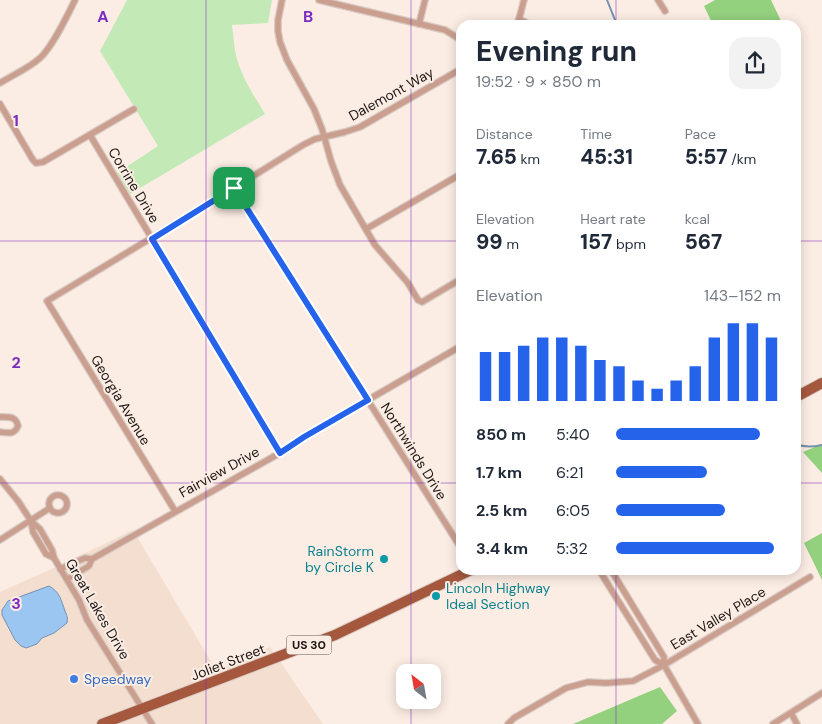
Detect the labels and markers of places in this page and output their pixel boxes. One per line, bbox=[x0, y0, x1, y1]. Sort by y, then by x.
pin bbox=[213, 167, 255, 209]
place label: RainStorm by Circle K bbox=[305, 542, 374, 576]
marker: RainStorm by Circle K bbox=[378, 553, 390, 565]
place label: Lincoln Highway Ideal Section bbox=[446, 579, 551, 613]
marker: Lincoln Highway Ideal Section bbox=[430, 590, 442, 602]
place label: Speedway bbox=[84, 670, 151, 688]
marker: Speedway bbox=[68, 673, 80, 685]

